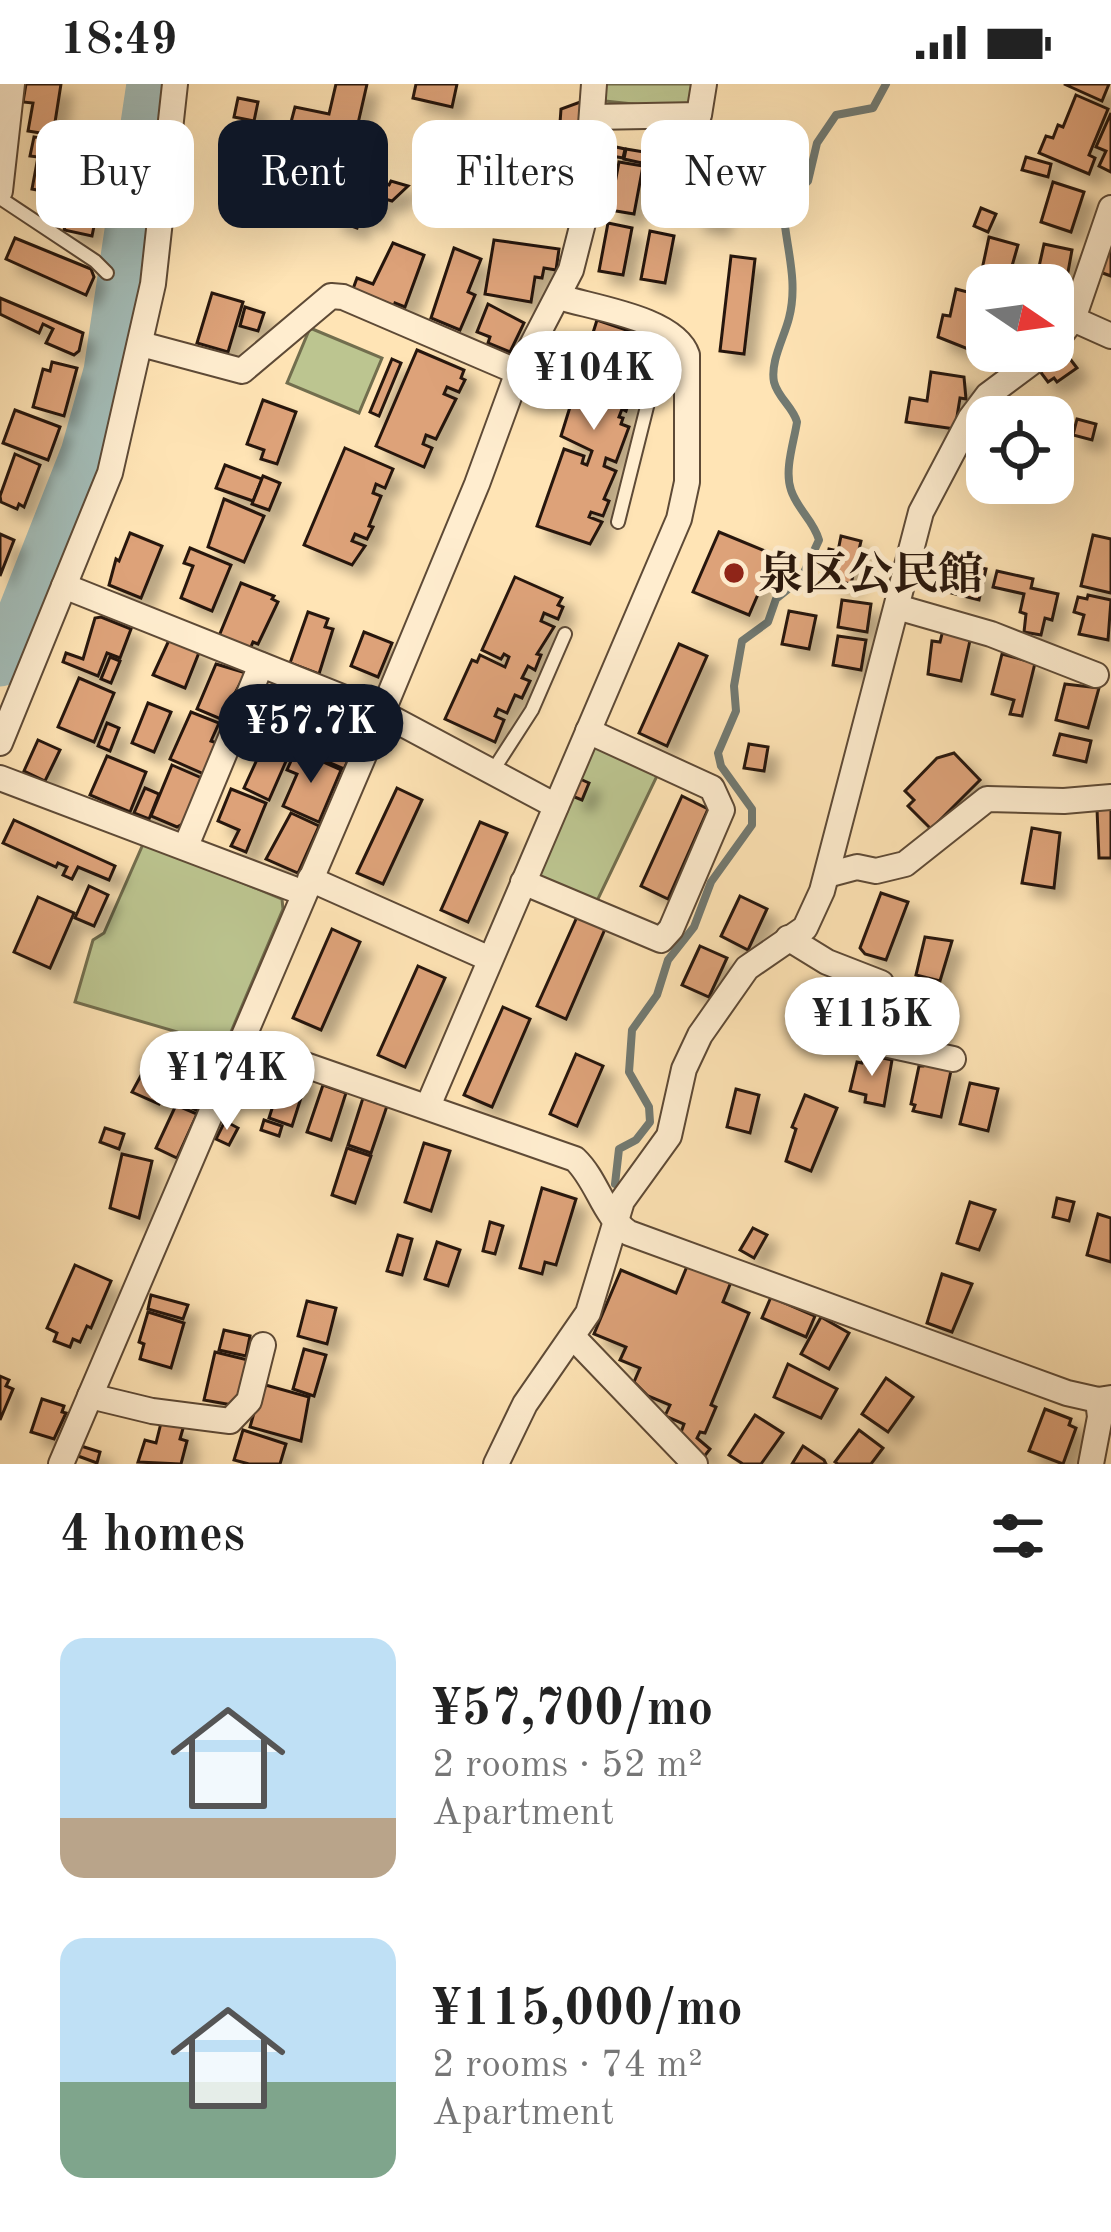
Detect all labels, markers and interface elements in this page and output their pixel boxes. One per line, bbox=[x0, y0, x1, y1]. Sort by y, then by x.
text: 18:49 bbox=[60, 19, 177, 64]
chip: Buy bbox=[36, 120, 194, 228]
chip: Rent bbox=[218, 120, 388, 228]
chip: Filters bbox=[412, 120, 617, 228]
chip: New bbox=[641, 120, 809, 228]
north arrow bbox=[966, 264, 1074, 372]
map controls bbox=[966, 264, 1074, 504]
pin: ¥104K bbox=[510, 331, 678, 433]
text: ¥104K bbox=[534, 350, 654, 389]
button: locate bbox=[966, 396, 1074, 504]
place label: 泉区公民館 bbox=[758, 550, 983, 600]
marker: 泉区公民館 bbox=[721, 560, 747, 586]
pin: ¥57.7K bbox=[213, 684, 409, 786]
text: ¥57.7K bbox=[245, 703, 377, 742]
pin: ¥115K bbox=[788, 977, 956, 1079]
text: ¥115K bbox=[812, 996, 932, 1035]
pin: ¥174K bbox=[143, 1031, 311, 1133]
text: ¥174K bbox=[167, 1050, 287, 1089]
icon: filters bbox=[985, 1503, 1051, 1569]
text: 4 homes bbox=[60, 1511, 245, 1562]
text: ¥57,700/mo bbox=[432, 1685, 713, 1736]
icon: home bbox=[156, 1686, 300, 1830]
text: 2 rooms · 52 m² bbox=[432, 1746, 703, 1785]
text: Apartment bbox=[432, 1794, 615, 1833]
text: ¥115,000/mo bbox=[432, 1985, 743, 2036]
icon: home bbox=[156, 1986, 300, 2130]
text: 2 rooms · 74 m² bbox=[432, 2046, 703, 2085]
text: Apartment bbox=[432, 2094, 615, 2133]

